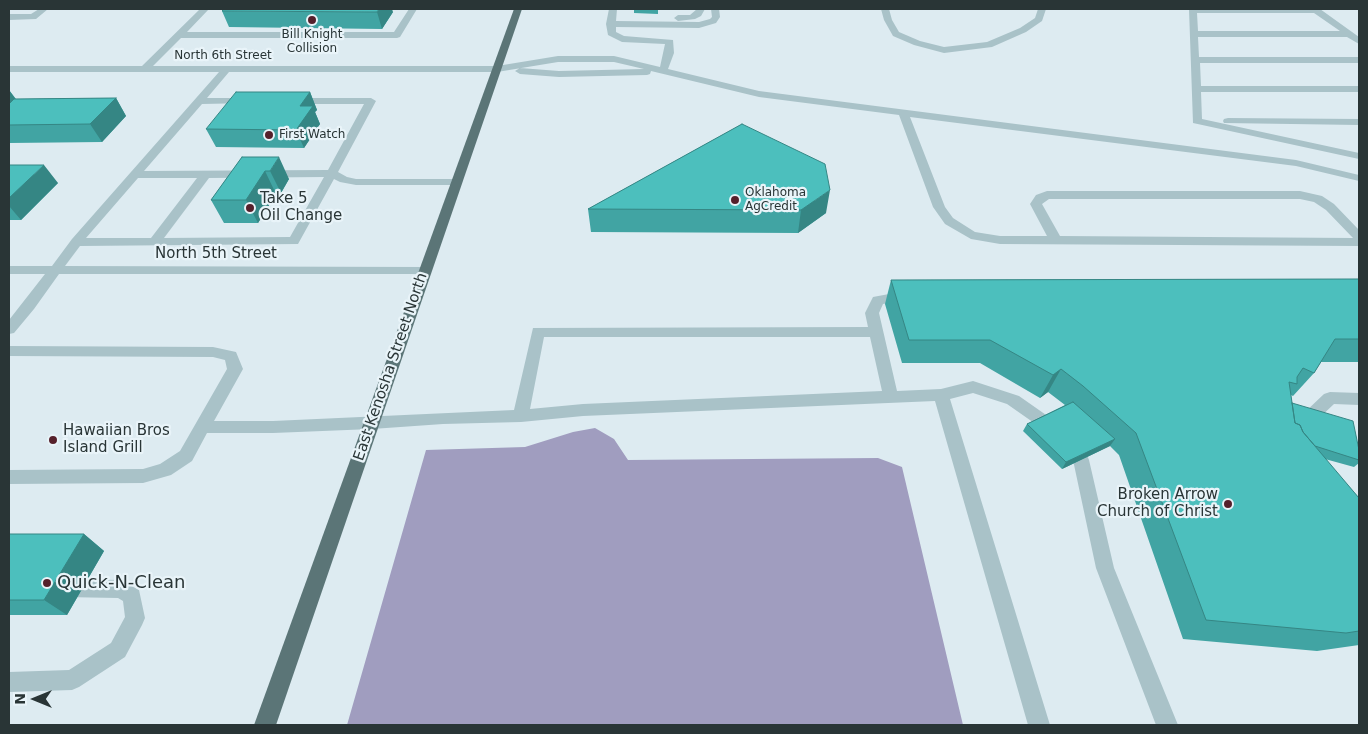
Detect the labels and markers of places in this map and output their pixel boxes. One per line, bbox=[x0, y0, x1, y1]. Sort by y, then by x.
marker: Bill Knight Collision bbox=[306, 14, 318, 26]
place label: Bill Knight Collision bbox=[282, 28, 342, 56]
place label: First Watch bbox=[279, 128, 345, 142]
marker: First Watch bbox=[263, 129, 275, 141]
place label: Oklahoma AgCredit bbox=[745, 186, 806, 214]
place label: Take 5 Oil Change bbox=[260, 190, 342, 225]
marker: Oklahoma AgCredit bbox=[729, 194, 741, 206]
marker: Take 5 Oil Change bbox=[244, 202, 256, 214]
place label: Hawaiian Bros Island Grill bbox=[63, 422, 170, 457]
marker: Hawaiian Bros Island Grill bbox=[47, 434, 59, 446]
place label: Broken Arrow Church of Christ bbox=[1097, 486, 1218, 521]
marker: Broken Arrow Church of Christ bbox=[1222, 498, 1234, 510]
place label: Quick-N-Clean bbox=[57, 572, 185, 594]
marker: Quick-N-Clean bbox=[41, 577, 53, 589]

